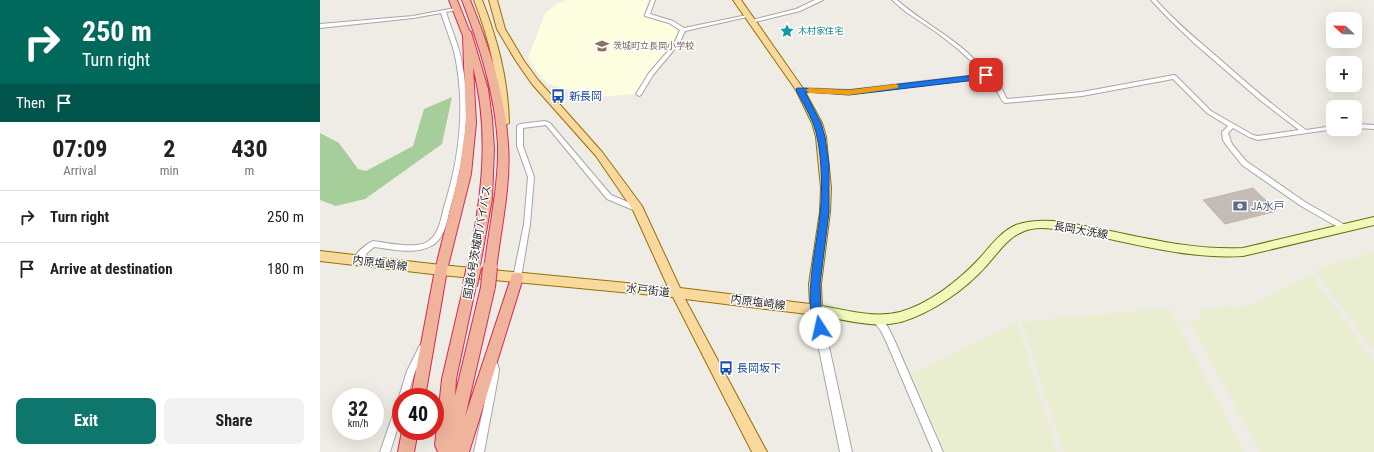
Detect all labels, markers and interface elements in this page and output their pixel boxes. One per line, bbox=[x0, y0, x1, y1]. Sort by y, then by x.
north arrow bbox=[1326, 12, 1362, 48]
map controls bbox=[1326, 12, 1362, 136]
text: 250 m bbox=[82, 15, 152, 48]
icon: right bbox=[16, 16, 68, 68]
place icon: 木村家住宅 bbox=[779, 23, 795, 39]
place label: 木村家住宅 bbox=[798, 25, 843, 36]
school or university icon: 茨城町立長岡小学校 bbox=[594, 38, 610, 54]
place label: 茨城町立長岡小学校 bbox=[613, 41, 694, 51]
text: Turn right bbox=[82, 49, 150, 70]
button: + bbox=[1326, 56, 1362, 92]
pin bbox=[969, 58, 1003, 92]
icon: arrive bbox=[975, 64, 997, 86]
bus stop icon: 新長岡 bbox=[550, 88, 566, 104]
place label: 新長岡 bbox=[569, 90, 602, 103]
icon: arrive bbox=[53, 92, 75, 114]
text: Then bbox=[16, 94, 45, 112]
button: − bbox=[1326, 100, 1362, 136]
text: 07:09 bbox=[52, 135, 107, 163]
text: 2 bbox=[163, 135, 175, 163]
text: 430 bbox=[231, 135, 268, 163]
text: Arrival bbox=[63, 163, 96, 178]
text: min bbox=[160, 163, 179, 178]
text: m bbox=[245, 163, 254, 178]
street label: 国道6号茨城町バイパス bbox=[461, 184, 494, 300]
bank icon: JA水戸 bbox=[1232, 198, 1248, 214]
place label: JA水戸 bbox=[1251, 200, 1285, 213]
icon: right bbox=[16, 206, 38, 228]
text: Turn right bbox=[50, 208, 109, 226]
text: 250 m bbox=[267, 208, 304, 226]
street label: 長岡大洗線 bbox=[1053, 219, 1109, 242]
street label: 内原塩崎線 bbox=[352, 254, 408, 273]
icon: arrive bbox=[16, 258, 38, 280]
text: Arrive at destination bbox=[50, 260, 173, 278]
text: 180 m bbox=[267, 260, 304, 278]
street label: 水戸街道 bbox=[625, 282, 671, 299]
street label: 内原塩崎線 bbox=[730, 293, 786, 312]
position arrow bbox=[799, 307, 841, 349]
bus stop icon: 長岡坂下 bbox=[718, 360, 734, 376]
place label: 長岡坂下 bbox=[737, 362, 781, 375]
speed limit sign: 40 bbox=[392, 388, 444, 440]
text: 32 bbox=[348, 397, 368, 421]
button: Exit bbox=[16, 398, 156, 444]
button: Share bbox=[164, 398, 304, 444]
text: km/h bbox=[348, 418, 368, 429]

